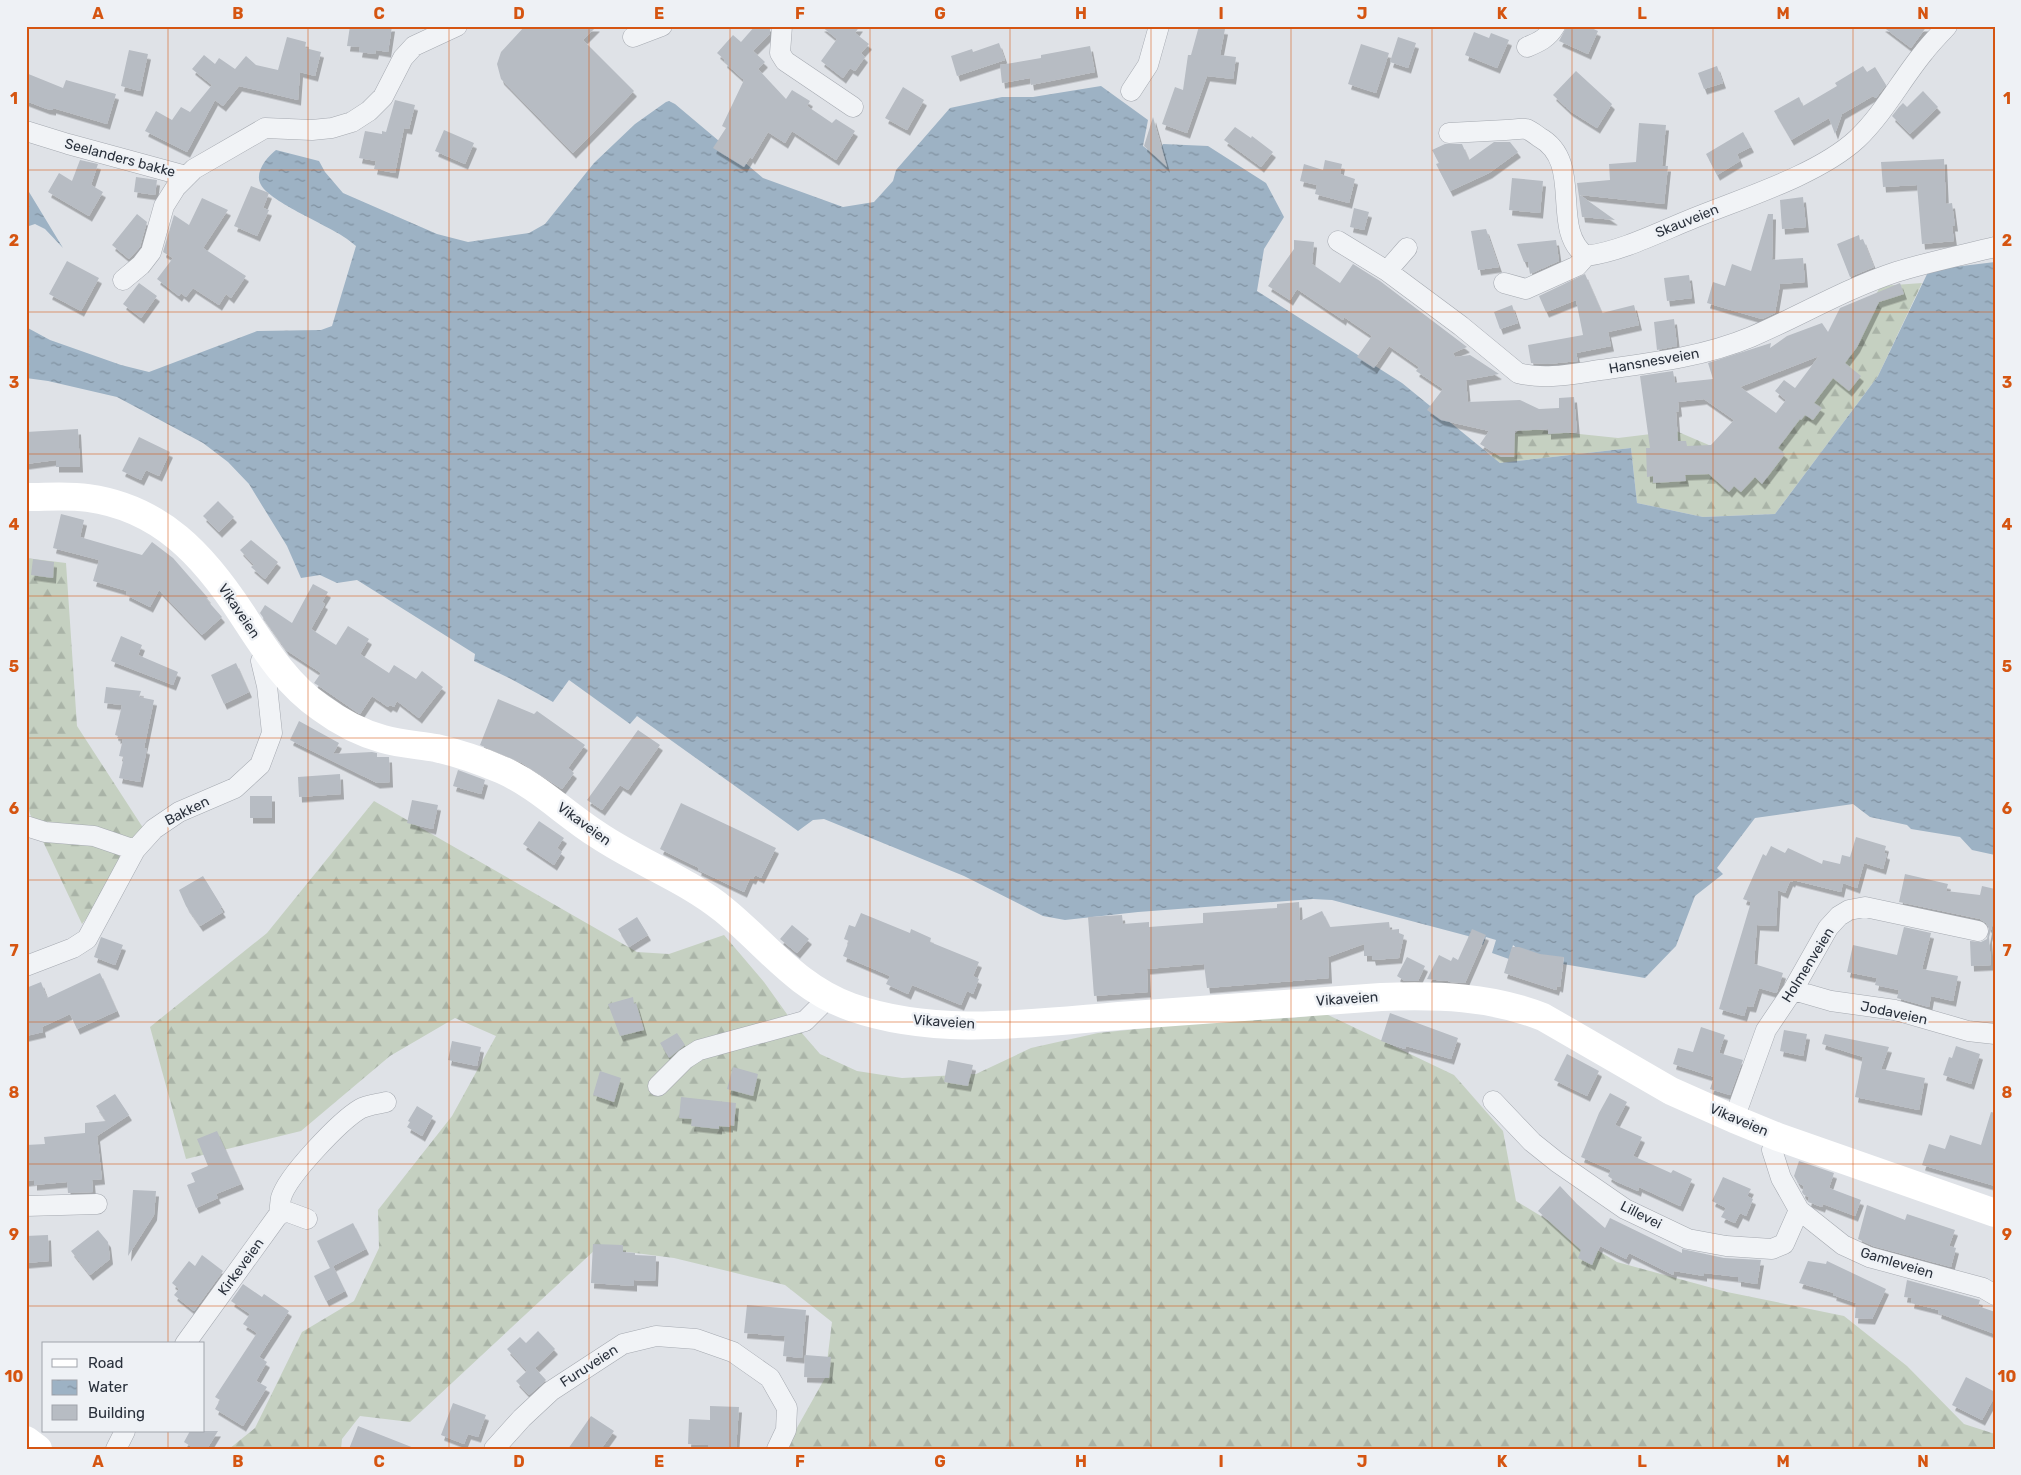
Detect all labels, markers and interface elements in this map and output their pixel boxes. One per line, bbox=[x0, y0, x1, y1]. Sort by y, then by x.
text: A bbox=[92, 4, 104, 23]
text: B bbox=[232, 4, 244, 23]
text: C bbox=[373, 4, 385, 23]
text: D bbox=[513, 4, 525, 23]
text: E bbox=[654, 4, 664, 23]
text: F bbox=[795, 4, 805, 23]
text: G bbox=[934, 4, 946, 23]
text: H bbox=[1075, 4, 1087, 23]
text: I bbox=[1218, 4, 1224, 23]
text: J bbox=[1357, 4, 1367, 23]
text: K bbox=[1497, 4, 1508, 23]
text: L bbox=[1637, 4, 1647, 23]
text: M bbox=[1776, 4, 1790, 23]
text: N bbox=[1917, 4, 1929, 23]
text: 1 bbox=[10, 89, 18, 108]
text: 1 bbox=[2003, 89, 2011, 108]
street label: Seelanders bakke bbox=[63, 135, 177, 181]
street label: Skauveien bbox=[1653, 201, 1721, 241]
text: 2 bbox=[9, 231, 19, 250]
text: 2 bbox=[2002, 231, 2012, 250]
street label: Hansnesveien bbox=[1607, 345, 1701, 377]
text: 3 bbox=[9, 373, 19, 392]
text: 3 bbox=[2002, 373, 2012, 392]
text: 4 bbox=[9, 515, 20, 534]
text: 4 bbox=[2002, 515, 2013, 534]
street label: Vikaveien bbox=[215, 580, 263, 642]
text: 5 bbox=[9, 657, 19, 676]
text: 5 bbox=[2002, 657, 2012, 676]
street label: Bakken bbox=[162, 793, 212, 829]
text: 6 bbox=[9, 799, 19, 818]
street label: Vikaveien bbox=[554, 799, 614, 849]
text: 6 bbox=[2002, 799, 2012, 818]
street label: Holmenveien bbox=[1778, 924, 1838, 1006]
text: 7 bbox=[9, 941, 19, 960]
text: 7 bbox=[2002, 941, 2012, 960]
street label: Vikaveien bbox=[1315, 988, 1379, 1010]
street label: Jodaveien bbox=[1859, 998, 1929, 1028]
street label: Vikaveien bbox=[912, 1011, 976, 1033]
text: 8 bbox=[9, 1083, 20, 1102]
text: 8 bbox=[2002, 1083, 2013, 1102]
street label: Vikaveien bbox=[1707, 1100, 1771, 1140]
street label: Lillevei bbox=[1617, 1197, 1665, 1233]
text: 9 bbox=[9, 1225, 19, 1244]
text: 9 bbox=[2002, 1225, 2012, 1244]
street label: Kirkeveien bbox=[215, 1235, 267, 1299]
street label: Gamleveien bbox=[1858, 1244, 1936, 1282]
street label: Furuveien bbox=[557, 1341, 621, 1391]
legend bbox=[42, 1342, 205, 1432]
text: Road bbox=[88, 1354, 124, 1372]
text: 10 bbox=[5, 1367, 24, 1386]
text: 10 bbox=[1998, 1367, 2017, 1386]
text: Water bbox=[88, 1378, 128, 1396]
text: Building bbox=[88, 1404, 145, 1422]
text: A bbox=[92, 1452, 104, 1471]
text: B bbox=[232, 1452, 244, 1471]
text: C bbox=[373, 1452, 385, 1471]
text: D bbox=[513, 1452, 525, 1471]
text: E bbox=[654, 1452, 664, 1471]
text: F bbox=[795, 1452, 805, 1471]
text: G bbox=[934, 1452, 946, 1471]
text: H bbox=[1075, 1452, 1087, 1471]
text: I bbox=[1218, 1452, 1224, 1471]
text: J bbox=[1357, 1452, 1367, 1471]
text: K bbox=[1497, 1452, 1508, 1471]
text: L bbox=[1637, 1452, 1647, 1471]
text: M bbox=[1776, 1452, 1790, 1471]
text: N bbox=[1917, 1452, 1929, 1471]

